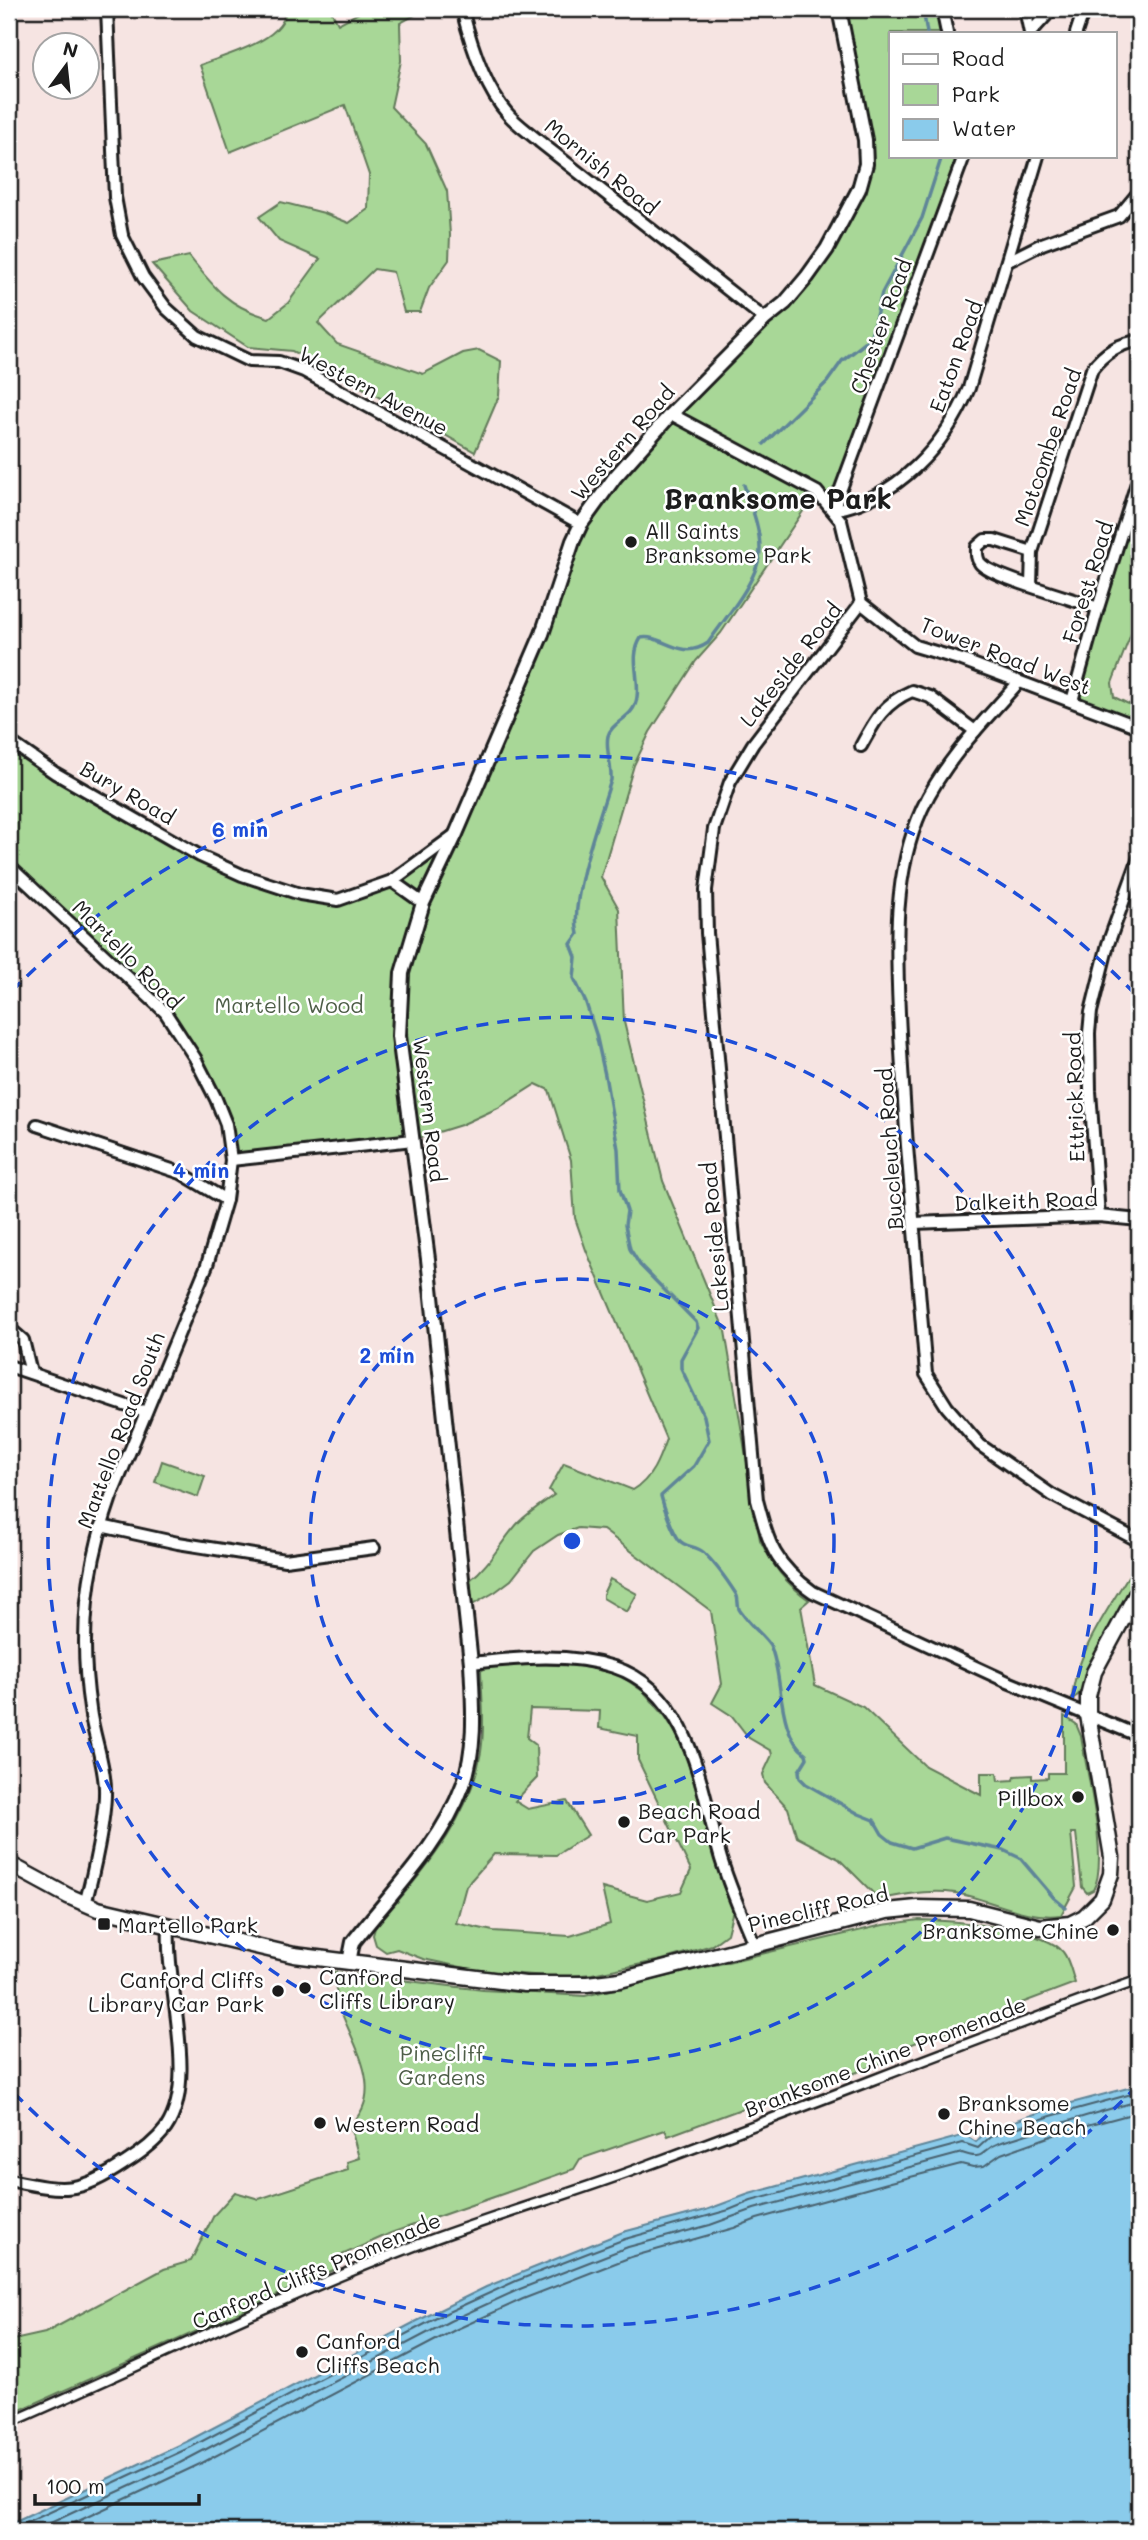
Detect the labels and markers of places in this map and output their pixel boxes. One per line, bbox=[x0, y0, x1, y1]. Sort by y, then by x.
place label: All Saints Branksome Park bbox=[645, 517, 811, 568]
marker: All Saints Branksome Park bbox=[623, 534, 639, 550]
centre of rings bbox=[560, 1529, 584, 1553]
place label: Pillbox bbox=[998, 1784, 1064, 1811]
marker: Pillbox bbox=[1070, 1789, 1086, 1805]
place label: Beach Road Car Park bbox=[638, 1797, 760, 1848]
marker: Beach Road Car Park bbox=[616, 1814, 632, 1830]
place label: Martello Park bbox=[118, 1911, 258, 1938]
marker: Martello Park bbox=[96, 1916, 112, 1932]
place label: Branksome Chine bbox=[923, 1917, 1099, 1944]
marker: Branksome Chine bbox=[1105, 1922, 1121, 1938]
place label: Canford Cliffs Library bbox=[319, 1963, 455, 2014]
place label: Canford Cliffs Library Car Park bbox=[88, 1966, 264, 2017]
marker: Canford Cliffs Library bbox=[297, 1980, 313, 1996]
marker: Canford Cliffs Library Car Park bbox=[270, 1983, 286, 1999]
place label: Branksome Chine Beach bbox=[958, 2089, 1086, 2140]
marker: Branksome Chine Beach bbox=[936, 2106, 952, 2122]
place label: Western Road bbox=[334, 2110, 479, 2137]
marker: Western Road bbox=[312, 2115, 328, 2131]
place label: Canford Cliffs Beach bbox=[316, 2327, 439, 2378]
marker: Canford Cliffs Beach bbox=[294, 2344, 310, 2360]

